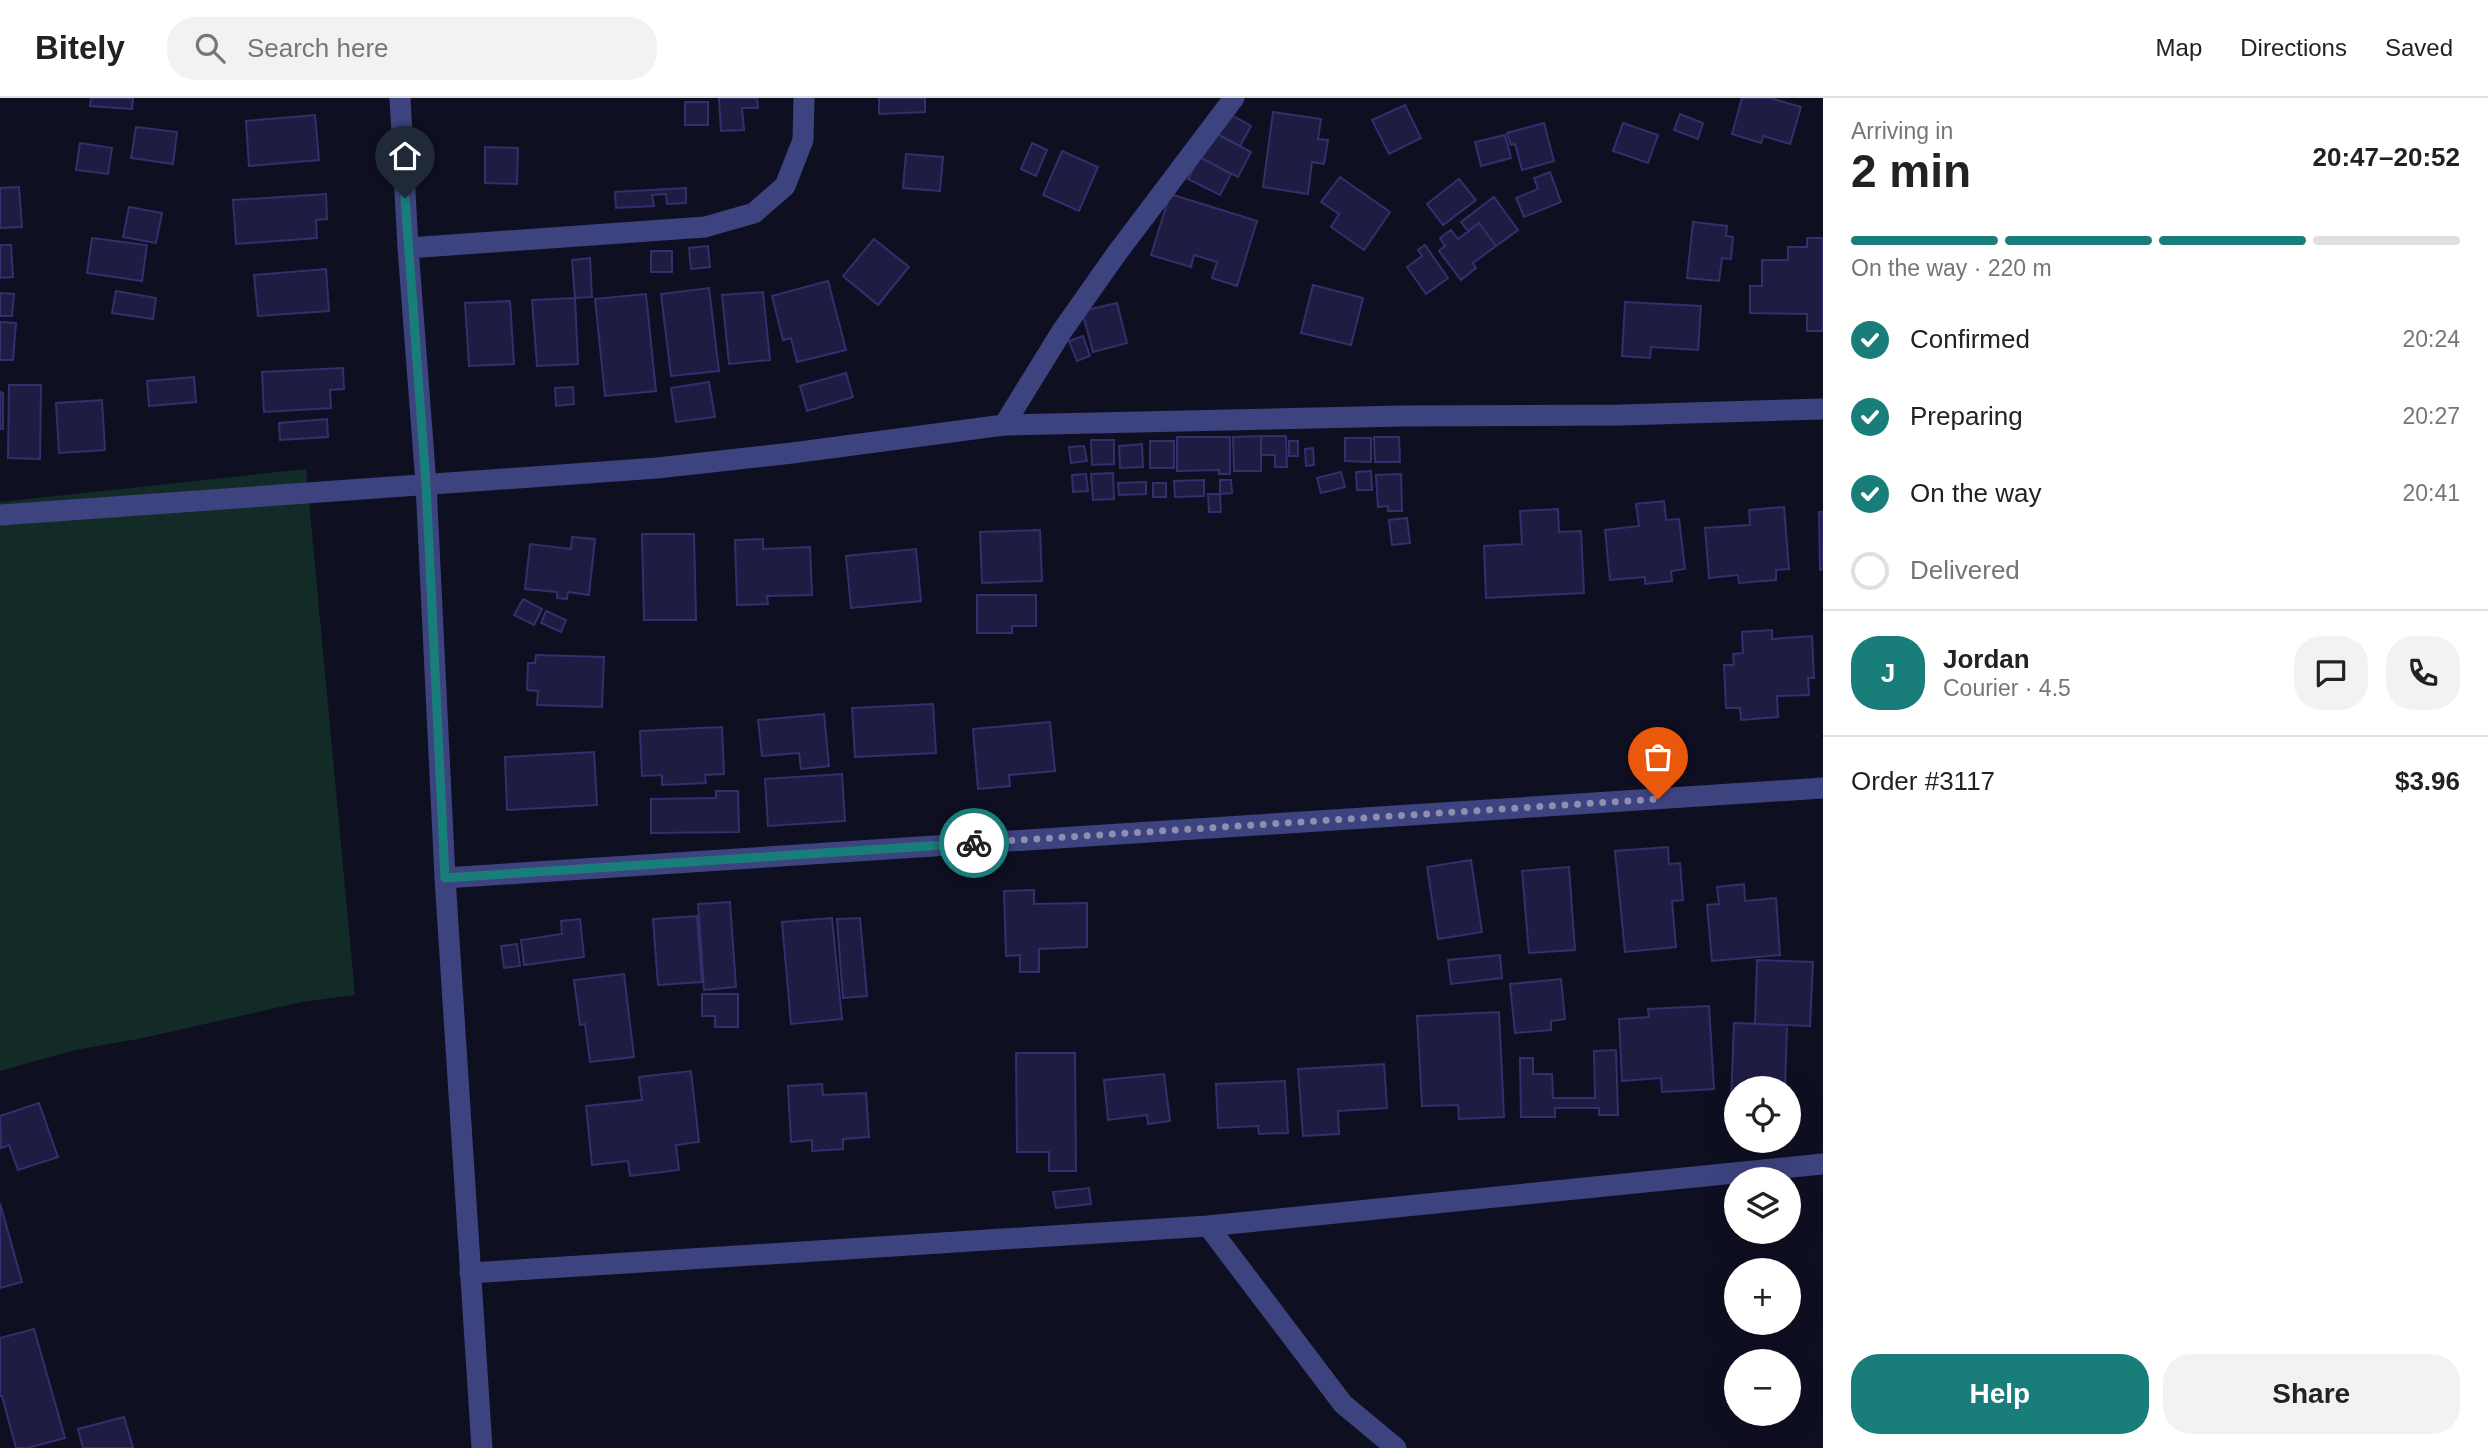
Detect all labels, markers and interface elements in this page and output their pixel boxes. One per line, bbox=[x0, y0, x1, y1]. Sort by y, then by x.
search box bbox=[167, 17, 657, 80]
text: Bitely bbox=[35, 29, 125, 66]
icon: search bbox=[191, 29, 229, 67]
text: Search here bbox=[247, 33, 389, 63]
text: Map bbox=[2156, 34, 2202, 61]
text: Directions bbox=[2240, 34, 2347, 61]
text: Saved bbox=[2385, 34, 2453, 61]
text: Arriving in bbox=[1851, 118, 1953, 144]
pin bbox=[375, 126, 435, 198]
icon: home bbox=[386, 137, 424, 175]
text: 20:47–20:52 bbox=[2313, 142, 2460, 172]
text: 2 min bbox=[1851, 145, 1971, 197]
text: On the way · 220 m bbox=[1851, 255, 2052, 281]
icon: check bbox=[1851, 321, 1889, 359]
text: Confirmed bbox=[1910, 324, 2030, 354]
text: 20:24 bbox=[2402, 326, 2460, 352]
icon: check bbox=[1851, 398, 1889, 436]
text: Preparing bbox=[1910, 401, 2023, 431]
text: 20:27 bbox=[2402, 403, 2460, 429]
icon: check bbox=[1851, 475, 1889, 513]
text: On the way bbox=[1910, 478, 2042, 508]
text: 20:41 bbox=[2402, 480, 2460, 506]
text: Delivered bbox=[1910, 555, 2020, 585]
button: chat bbox=[2294, 636, 2368, 710]
button: phone bbox=[2386, 636, 2460, 710]
text: Jordan bbox=[1943, 644, 2030, 674]
text: J bbox=[1881, 658, 1895, 688]
text: Courier · 4.5 bbox=[1943, 675, 2071, 701]
pin bbox=[1628, 727, 1688, 799]
icon: bag bbox=[1639, 738, 1677, 776]
text: Order #3117 bbox=[1851, 766, 1995, 796]
text: $3.96 bbox=[2395, 766, 2460, 796]
courier bbox=[939, 808, 1009, 878]
icon: bike bbox=[955, 824, 993, 862]
map controls bbox=[1724, 1076, 1801, 1426]
button: locate bbox=[1724, 1076, 1801, 1153]
button: layers bbox=[1724, 1167, 1801, 1244]
button: + bbox=[1724, 1258, 1801, 1335]
button: − bbox=[1724, 1349, 1801, 1426]
button: Help bbox=[1851, 1354, 2149, 1434]
button: Share bbox=[2163, 1354, 2460, 1434]

